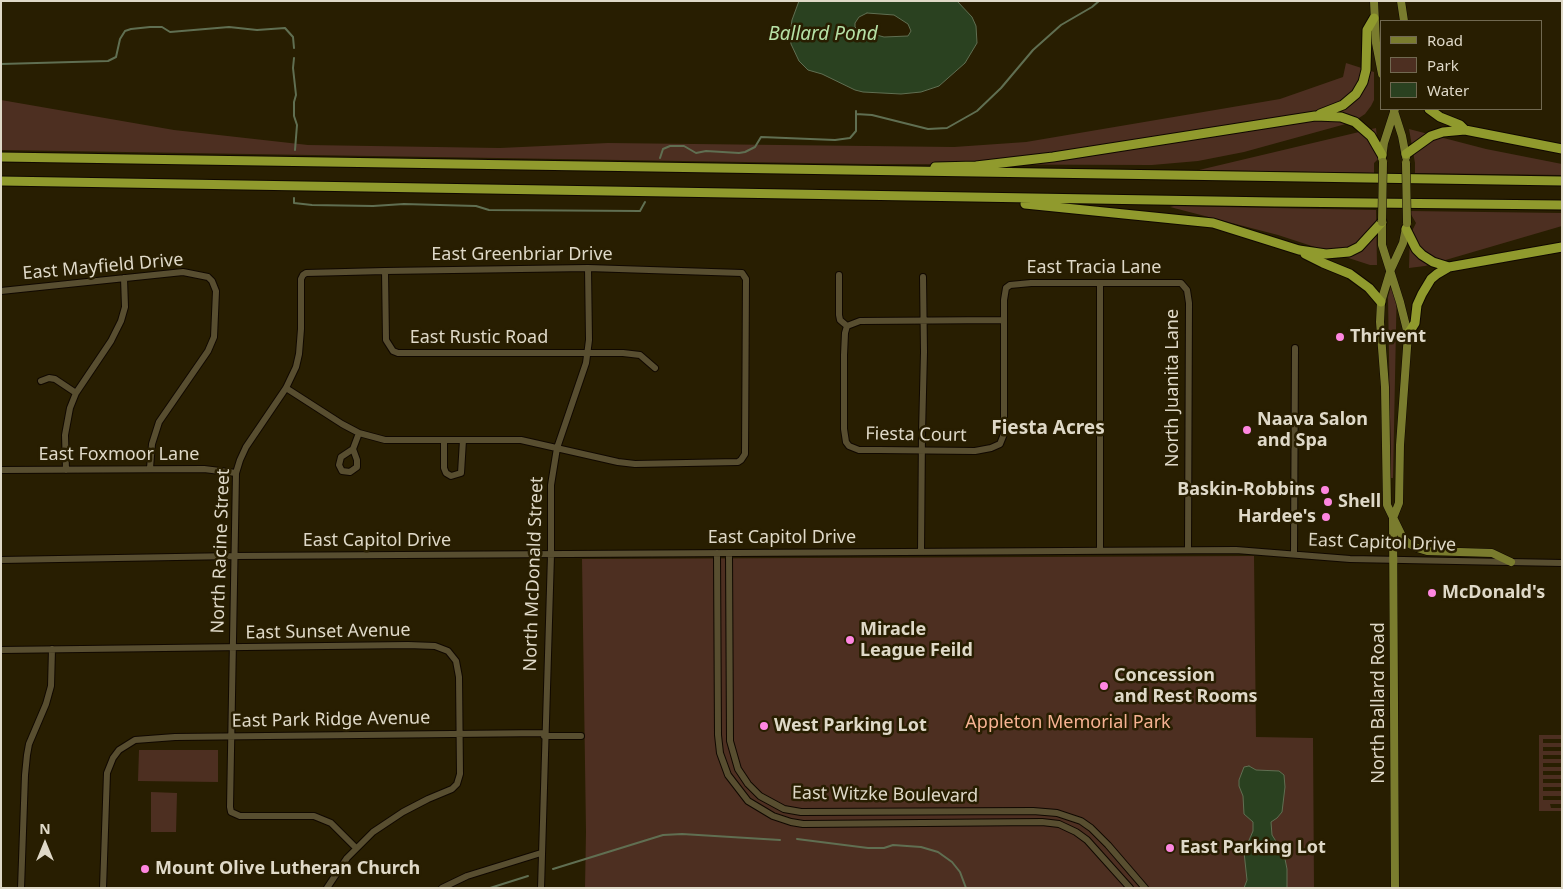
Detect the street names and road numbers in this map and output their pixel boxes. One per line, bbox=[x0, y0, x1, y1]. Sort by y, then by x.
street label: East Greenbriar Drive bbox=[431, 244, 613, 266]
street label: East Mayfield Drive bbox=[22, 249, 184, 285]
street label: East Tracia Lane bbox=[1026, 257, 1162, 279]
street label: North Juanita Lane bbox=[1162, 309, 1184, 467]
street label: East Rustic Road bbox=[410, 327, 548, 349]
street label: Fiesta Court bbox=[865, 423, 967, 447]
street label: East Foxmoor Lane bbox=[39, 444, 199, 466]
street label: North Racine Street bbox=[207, 468, 235, 634]
street label: North McDonald Street bbox=[520, 476, 548, 672]
street label: East Capitol Drive bbox=[708, 527, 856, 549]
street label: East Capitol Drive bbox=[303, 530, 451, 552]
street label: East Capitol Drive bbox=[1308, 530, 1456, 556]
street label: East Sunset Avenue bbox=[245, 620, 411, 644]
street label: North Ballard Road bbox=[1368, 622, 1390, 784]
street label: East Park Ridge Avenue bbox=[232, 707, 430, 733]
street label: East Witzke Boulevard bbox=[792, 783, 978, 807]

